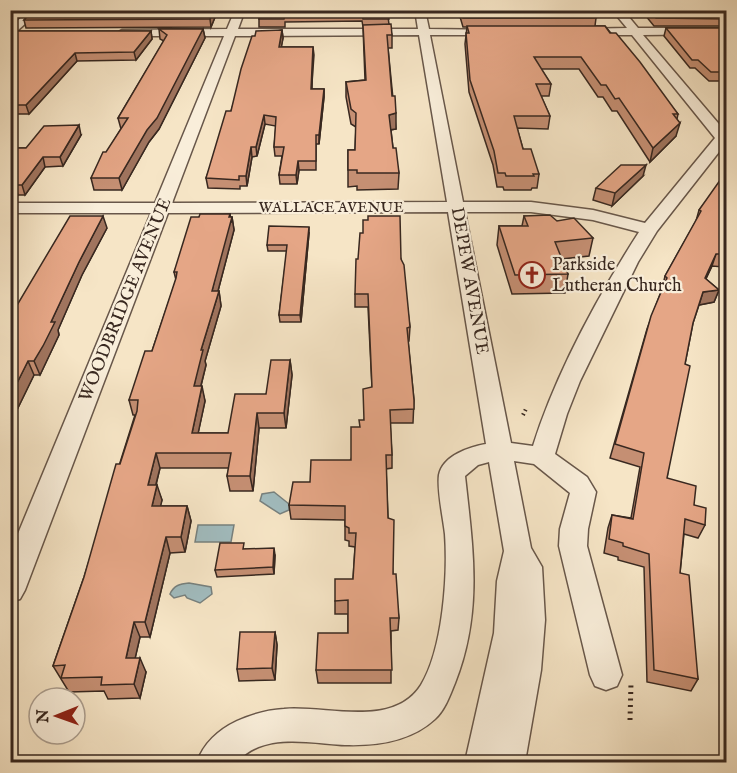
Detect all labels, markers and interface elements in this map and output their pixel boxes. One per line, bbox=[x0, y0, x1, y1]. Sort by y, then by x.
street label: WOODBRIDGE AVENUE bbox=[74, 195, 178, 405]
street label: WALLACE AVENUE bbox=[258, 198, 404, 217]
street label: DEPEW AVENUE bbox=[445, 205, 493, 357]
place label: Parkside Lutheran Church bbox=[552, 254, 682, 298]
church icon: Parkside Lutheran Church bbox=[517, 260, 547, 290]
north arrow bbox=[27, 686, 87, 746]
text: N bbox=[34, 709, 54, 724]

